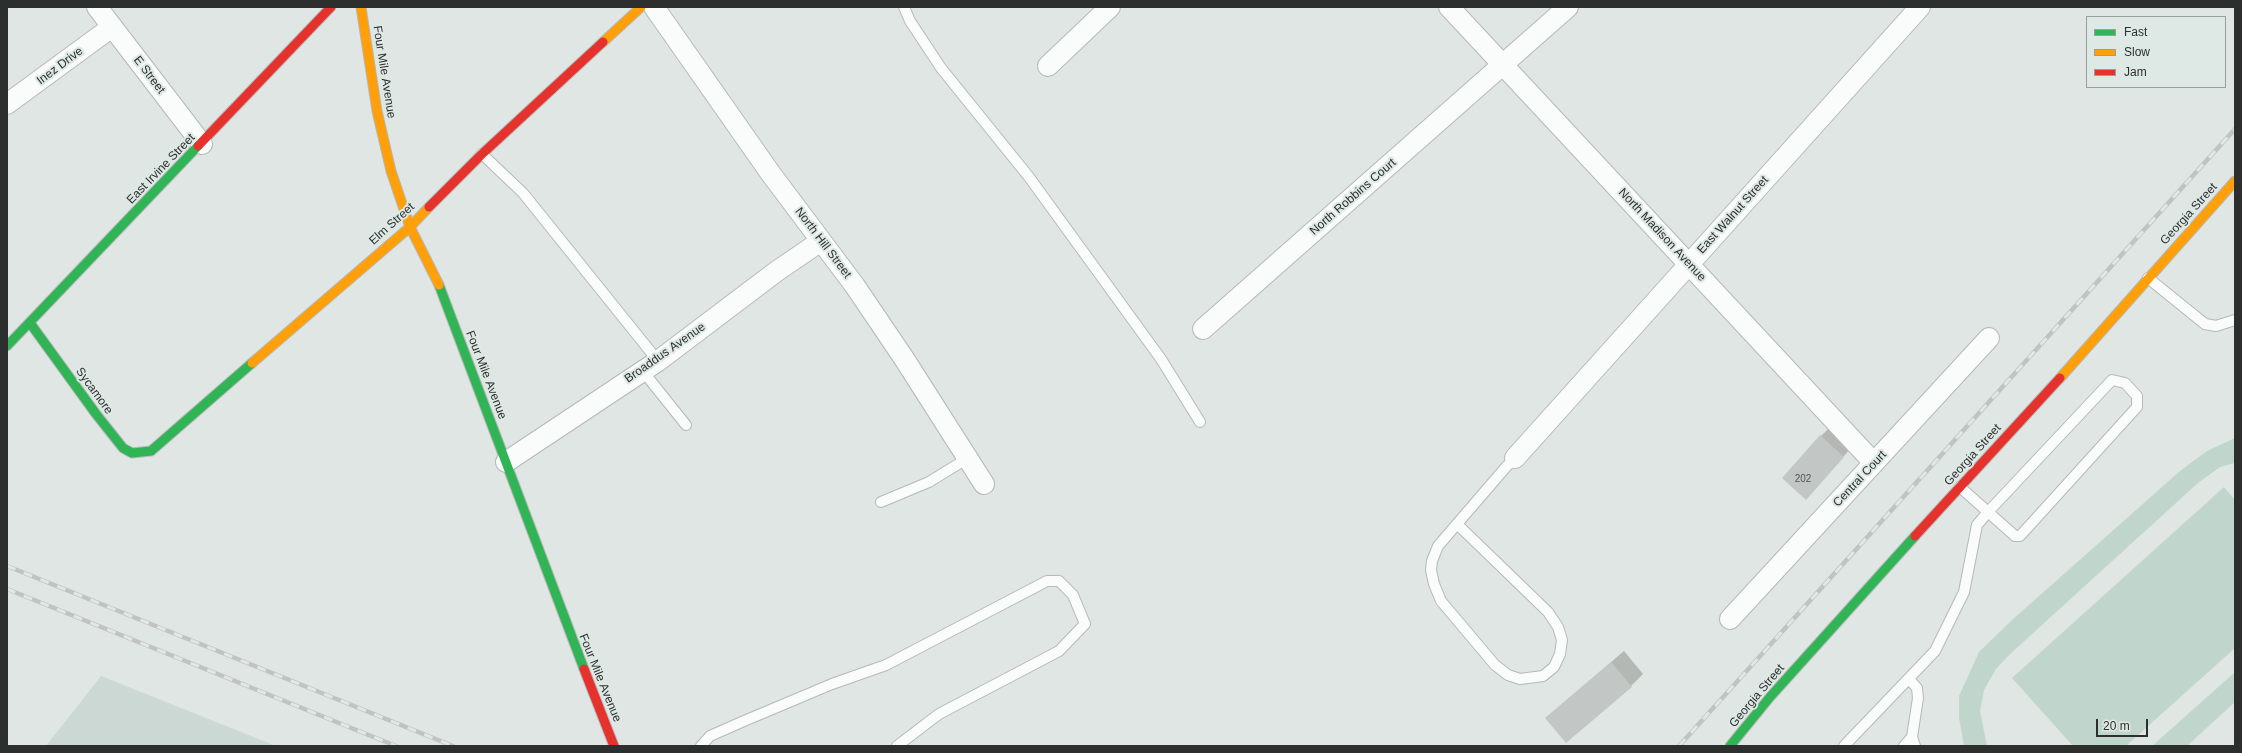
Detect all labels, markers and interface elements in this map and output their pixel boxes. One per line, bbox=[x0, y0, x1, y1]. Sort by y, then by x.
legend bbox=[2086, 16, 2226, 88]
street label: Four Mile Avenue bbox=[370, 25, 398, 119]
text: Fast bbox=[2124, 25, 2147, 39]
street label: Inez Drive bbox=[34, 44, 86, 88]
text: Slow bbox=[2124, 45, 2150, 59]
street label: E Street bbox=[130, 53, 168, 97]
text: Jam bbox=[2124, 65, 2147, 79]
street label: East Irvine Street bbox=[124, 131, 198, 207]
street label: North Robbins Court bbox=[1307, 156, 1399, 238]
street label: East Walnut Street bbox=[1694, 173, 1772, 257]
street label: Georgia Street bbox=[2158, 180, 2220, 248]
street label: North Madison Avenue bbox=[1615, 186, 1709, 284]
street label: Elm Street bbox=[366, 200, 418, 248]
street label: North Hill Street bbox=[792, 205, 854, 281]
street label: Broaddus Avenue bbox=[622, 320, 708, 386]
street label: Four Mile Avenue bbox=[462, 329, 510, 421]
street label: Sycamore bbox=[72, 365, 116, 417]
street label: Georgia Street bbox=[1942, 421, 2004, 489]
street label: Central Court bbox=[1830, 448, 1890, 510]
house number: 202 bbox=[1795, 473, 1811, 485]
street label: Four Mile Avenue bbox=[576, 632, 624, 724]
street label: Georgia Street bbox=[1726, 661, 1788, 731]
scale bar bbox=[2098, 711, 2150, 737]
text: 20 m bbox=[2103, 719, 2130, 733]

